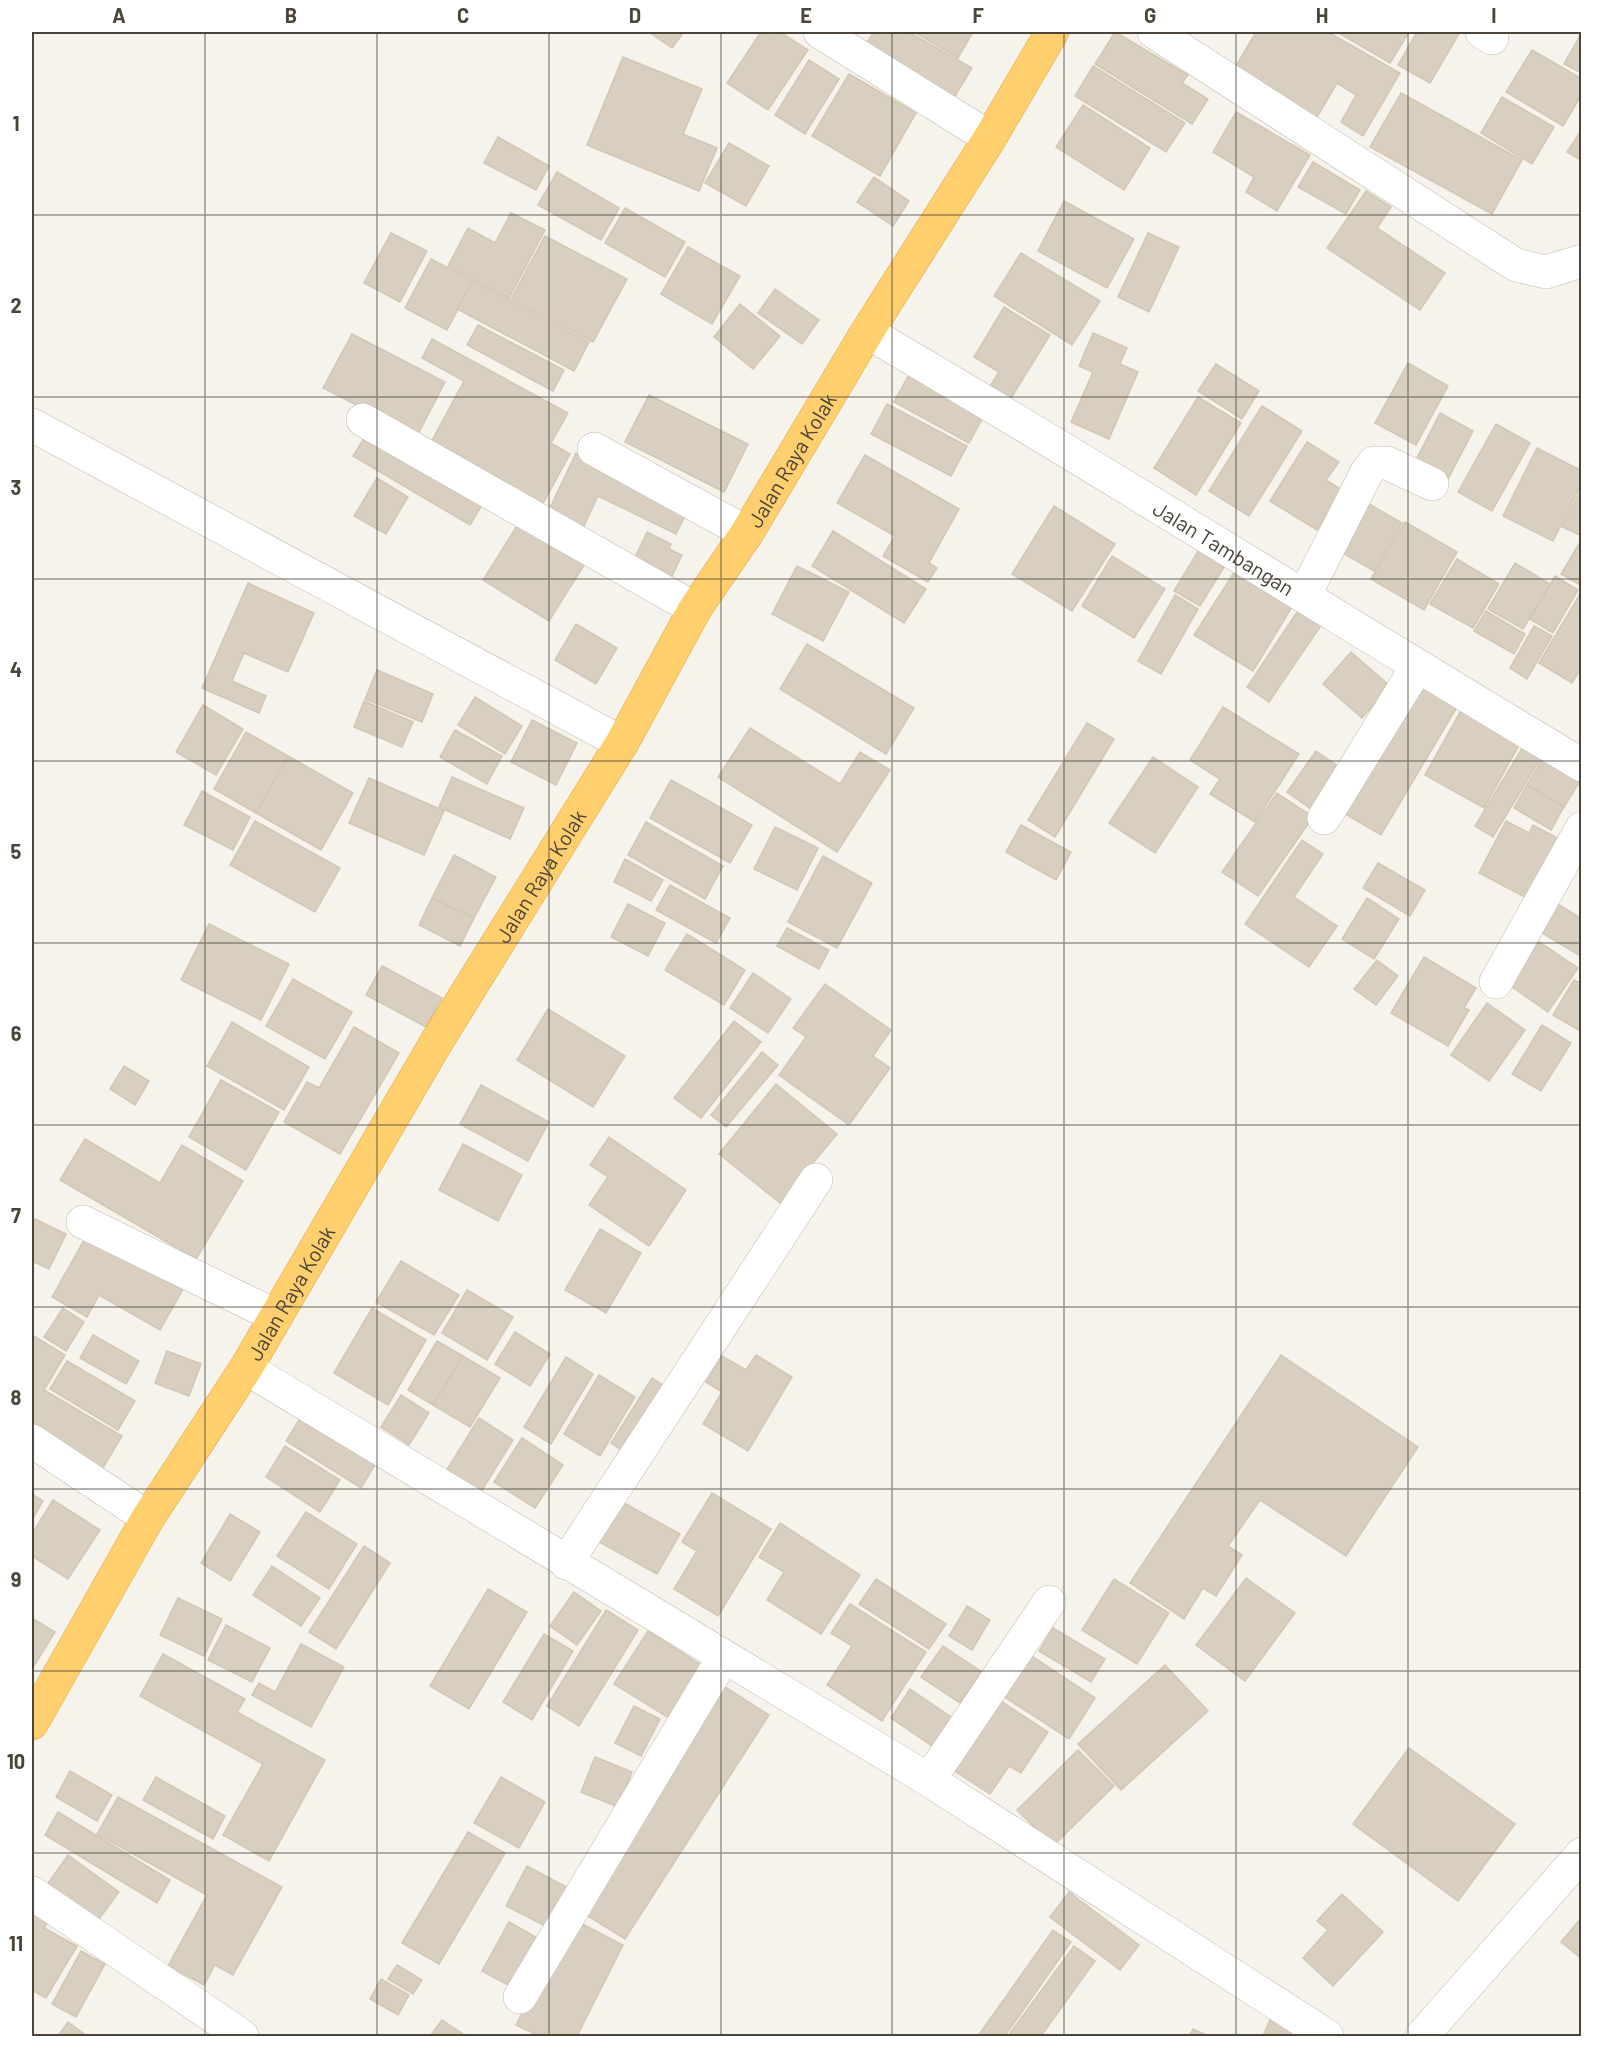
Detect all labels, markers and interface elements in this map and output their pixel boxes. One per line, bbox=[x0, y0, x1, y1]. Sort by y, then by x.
text: A bbox=[112, 3, 126, 27]
text: B bbox=[285, 3, 297, 27]
text: C bbox=[457, 3, 469, 27]
text: D bbox=[629, 3, 641, 27]
text: E bbox=[800, 3, 812, 27]
text: F bbox=[972, 3, 984, 27]
text: G bbox=[1144, 3, 1156, 27]
text: H bbox=[1316, 3, 1328, 27]
text: I bbox=[1491, 3, 1497, 27]
text: 1 bbox=[12, 111, 20, 135]
text: 2 bbox=[10, 293, 22, 317]
street label: Jalan Raya Kolak bbox=[741, 388, 840, 532]
text: 3 bbox=[11, 475, 21, 499]
street label: Jalan Tambangan bbox=[1149, 495, 1299, 600]
text: 4 bbox=[10, 657, 22, 681]
street label: Jalan Raya Kolak bbox=[489, 805, 590, 947]
text: 5 bbox=[11, 839, 22, 863]
text: 6 bbox=[11, 1021, 22, 1045]
text: 7 bbox=[11, 1203, 21, 1227]
street label: Jalan Raya Kolak bbox=[241, 1221, 339, 1365]
text: 8 bbox=[11, 1385, 22, 1409]
text: 9 bbox=[11, 1567, 21, 1591]
text: 10 bbox=[7, 1749, 25, 1773]
text: 11 bbox=[9, 1931, 23, 1955]

